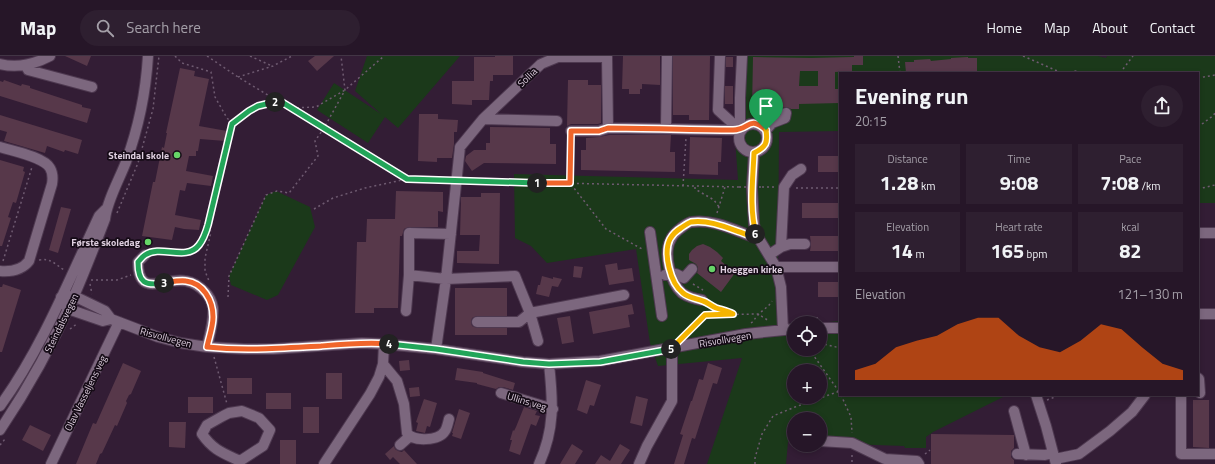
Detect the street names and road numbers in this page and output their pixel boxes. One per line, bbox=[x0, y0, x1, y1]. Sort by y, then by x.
street label: Sollia bbox=[514, 64, 541, 91]
street label: Steindalsvegen bbox=[41, 291, 82, 355]
street label: Risvollvegen bbox=[138, 323, 193, 352]
street label: Risvollvegen bbox=[698, 328, 752, 351]
street label: Olav Vasseljens veg bbox=[61, 353, 110, 434]
street label: Ullins veg bbox=[505, 388, 548, 415]

